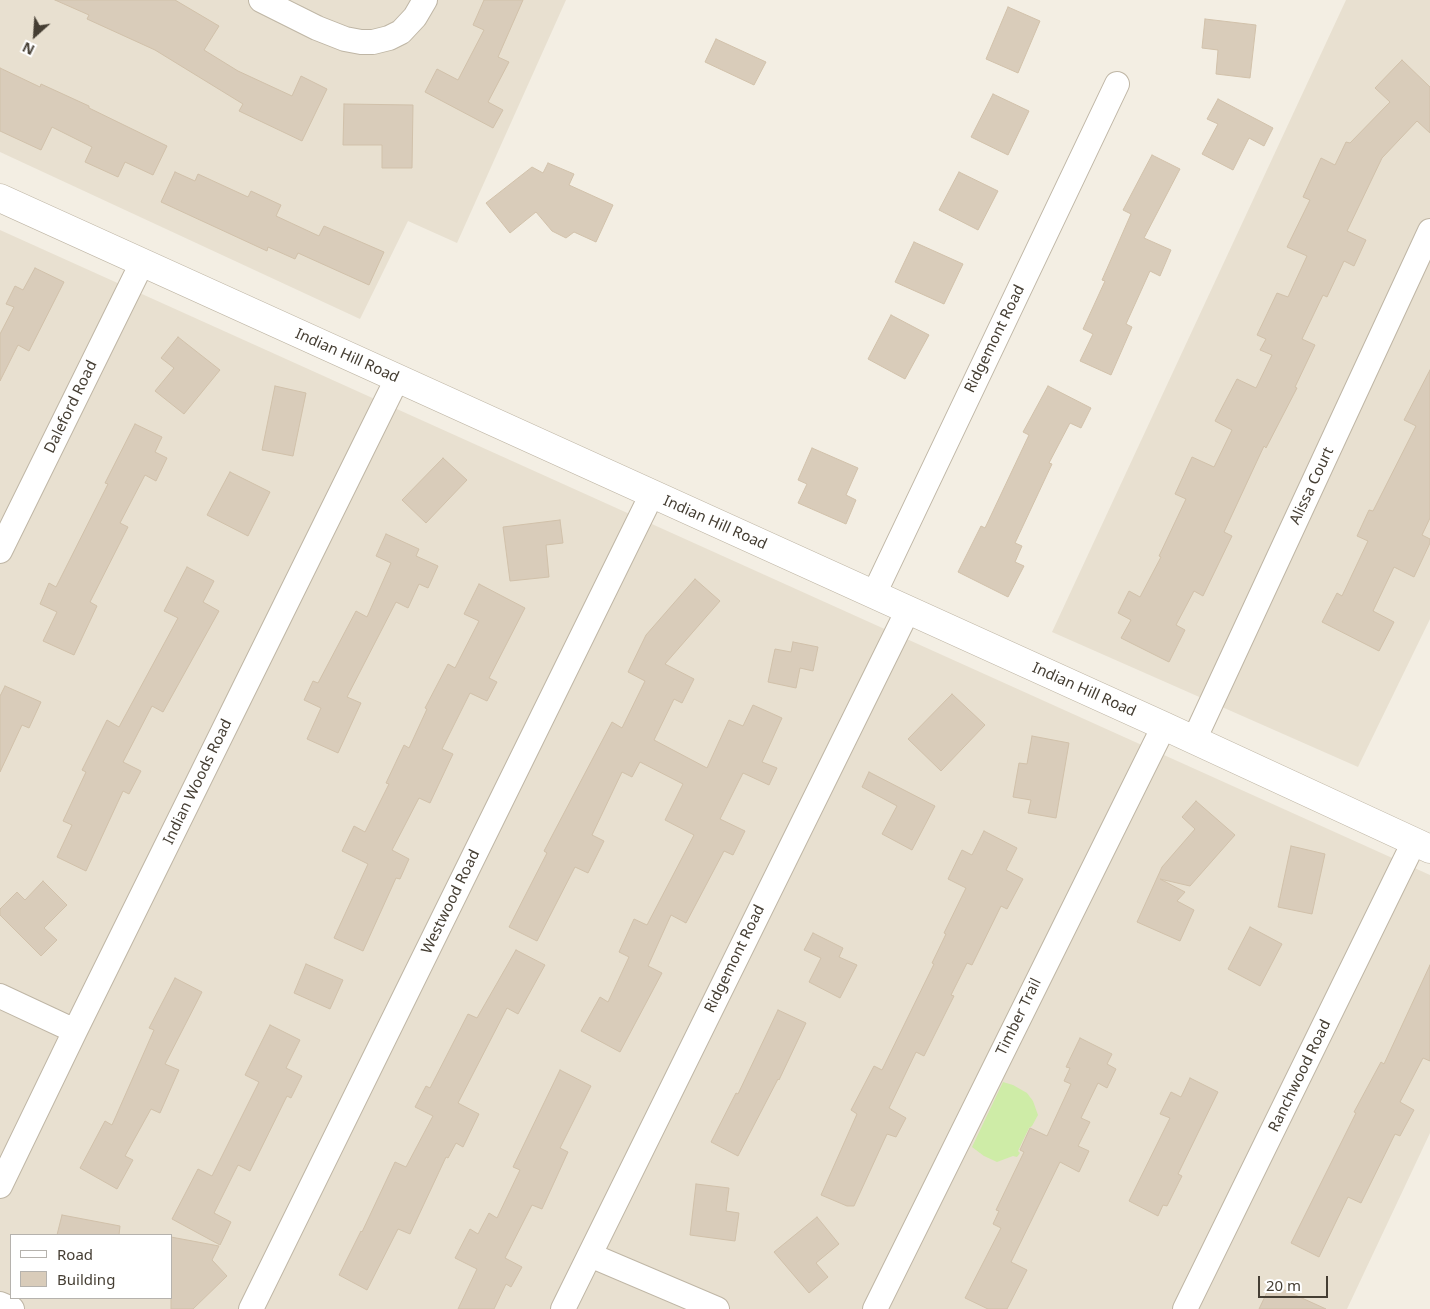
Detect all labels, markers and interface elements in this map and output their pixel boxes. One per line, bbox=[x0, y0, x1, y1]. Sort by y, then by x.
north arrow bbox=[10, 10, 60, 60]
text: N bbox=[19, 38, 37, 60]
street label: Ridgemont Road bbox=[961, 282, 1029, 396]
street label: Indian Hill Road bbox=[292, 325, 402, 387]
street label: Daleford Road bbox=[41, 358, 101, 456]
street label: Alissa Court bbox=[1286, 444, 1338, 528]
street label: Indian Hill Road bbox=[660, 492, 770, 554]
street label: Indian Hill Road bbox=[1029, 659, 1139, 721]
street label: Indian Woods Road bbox=[160, 716, 236, 848]
street label: Westwood Road bbox=[418, 847, 484, 957]
street label: Ridgemont Road bbox=[701, 902, 769, 1016]
street label: Timber Trail bbox=[993, 975, 1045, 1059]
street label: Ranchwood Road bbox=[1265, 1017, 1335, 1135]
legend bbox=[10, 1234, 172, 1299]
text: Road bbox=[57, 1244, 93, 1264]
scale bar bbox=[1260, 1266, 1330, 1298]
text: Building bbox=[57, 1269, 115, 1289]
text: 20 m bbox=[1266, 1275, 1301, 1295]

